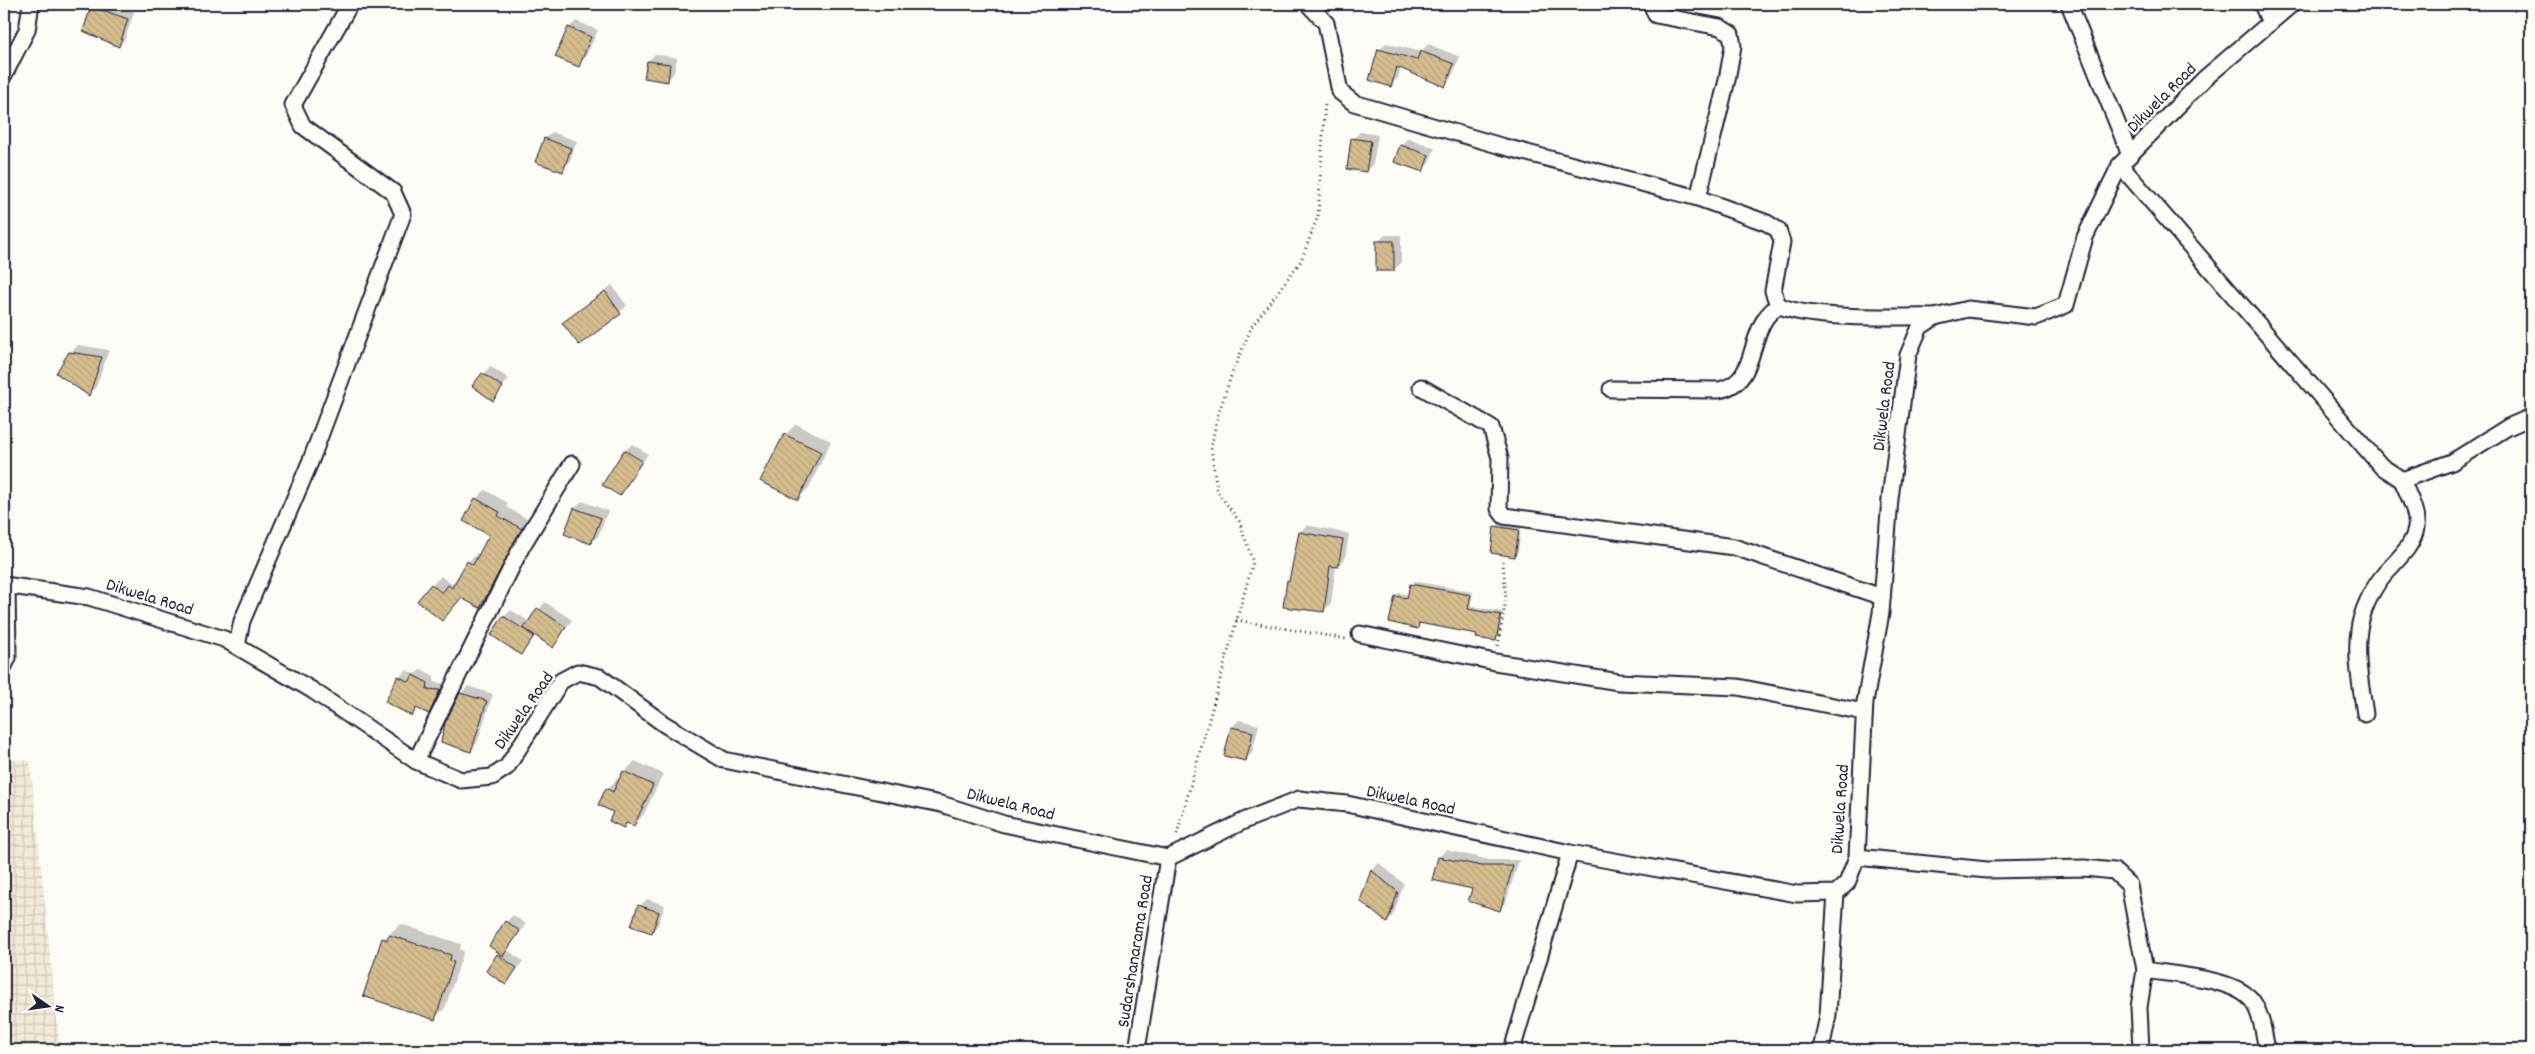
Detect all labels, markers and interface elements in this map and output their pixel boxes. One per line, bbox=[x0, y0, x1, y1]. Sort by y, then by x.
street label: Dikwela Road bbox=[2122, 58, 2203, 139]
street label: Dikwela Road bbox=[1868, 360, 1903, 452]
street label: Dikwela Road bbox=[103, 573, 196, 623]
street label: Dikwela Road bbox=[489, 667, 561, 755]
street label: Dikwela Road bbox=[1826, 763, 1857, 855]
street label: Dikwela Road bbox=[1364, 780, 1457, 823]
street label: Dikwela Road bbox=[964, 782, 1057, 828]
street label: Sudarshanarama Road bbox=[1112, 873, 1161, 1029]
north arrow bbox=[22, 982, 72, 1032]
text: N bbox=[48, 1003, 69, 1014]

